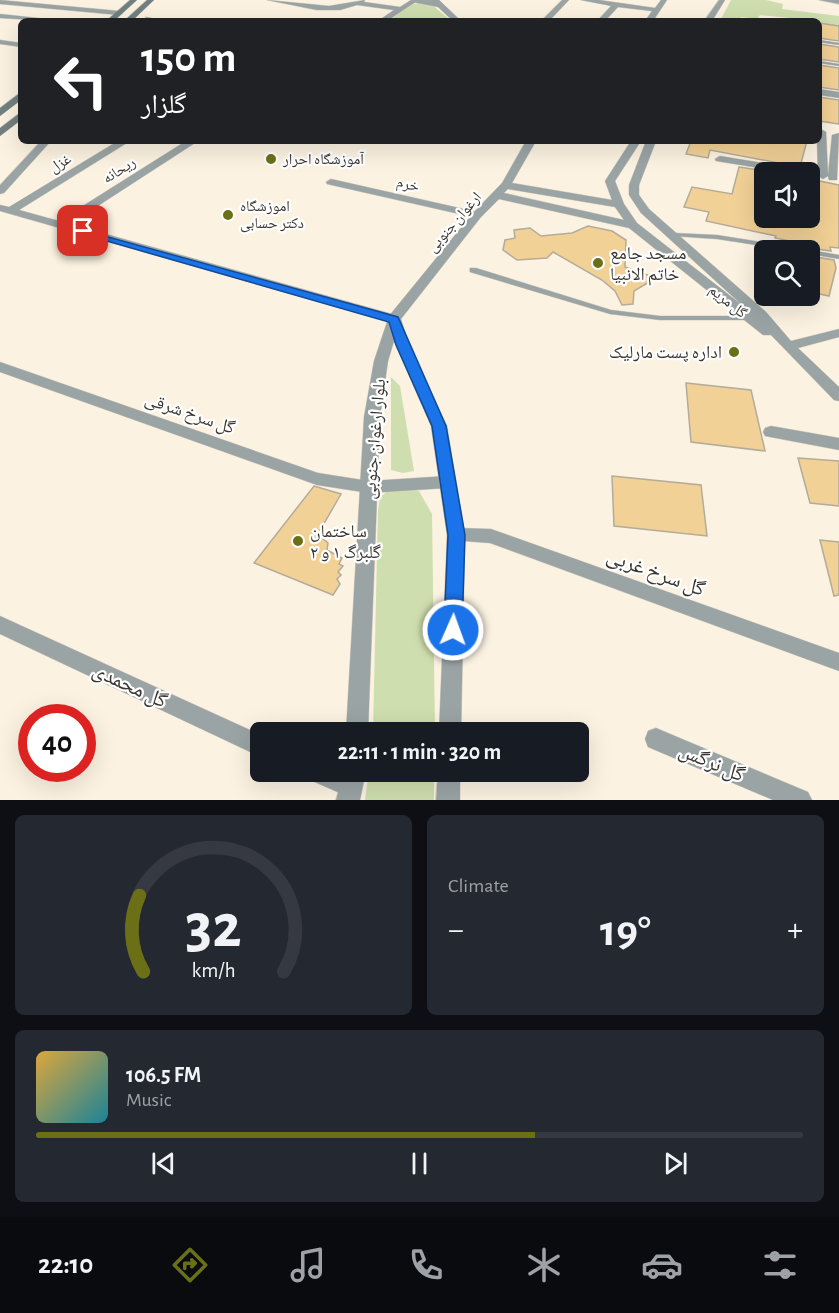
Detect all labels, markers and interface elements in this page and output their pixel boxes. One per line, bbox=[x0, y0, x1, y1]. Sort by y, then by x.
text: 150 m bbox=[141, 37, 236, 79]
icon: left bbox=[42, 42, 120, 120]
text: گلزار bbox=[141, 91, 187, 118]
street label: غزل bbox=[47, 151, 75, 177]
place label: آموزشگاه احرار bbox=[282, 151, 365, 168]
marker: آموزشگاه احرار bbox=[264, 152, 278, 166]
street label: ریحانه bbox=[100, 155, 139, 187]
map controls bbox=[754, 162, 820, 306]
button: sound bbox=[754, 162, 820, 228]
street label: خرم bbox=[395, 175, 421, 196]
street label: ارغوان جنوبی bbox=[424, 189, 486, 257]
place label: اموزشگاه دکتر حسابی bbox=[240, 199, 304, 233]
pin bbox=[57, 205, 108, 256]
marker: اموزشگاه دکتر حسابی bbox=[221, 208, 235, 222]
icon: arrive bbox=[66, 214, 99, 247]
button: search bbox=[754, 240, 820, 306]
place label: مسجد جامع خاتم الانبیا bbox=[610, 245, 686, 286]
marker: مسجد جامع خاتم الانبیا bbox=[591, 256, 605, 270]
street label: گل مریم bbox=[705, 282, 750, 323]
place label: اداره پست مارلیک bbox=[609, 344, 722, 363]
marker: اداره پست مارلیک bbox=[727, 345, 741, 359]
street label: بلوار ارغوان جنوبی bbox=[361, 378, 390, 500]
street label: گل سرخ شرقی bbox=[142, 390, 237, 440]
place label: ساختمان گلبرگ ۱ و ۲ bbox=[310, 523, 381, 563]
marker: ساختمان گلبرگ ۱ و ۲ bbox=[291, 534, 305, 548]
street label: گل سرخ غربی bbox=[603, 545, 708, 602]
position arrow bbox=[421, 598, 485, 662]
street label: گل محمدی bbox=[88, 659, 171, 714]
speed limit sign: 40 bbox=[18, 704, 96, 782]
street label: گل نرگس bbox=[675, 739, 748, 788]
text: 22:11 · 1 min · 320 m bbox=[338, 741, 501, 763]
text: Climate bbox=[448, 876, 509, 896]
text: 32 bbox=[185, 896, 242, 958]
text: 19° bbox=[600, 909, 651, 954]
text: − bbox=[448, 914, 464, 947]
text: + bbox=[787, 914, 803, 947]
text: km/h bbox=[191, 960, 236, 981]
text: 106.5 FM bbox=[126, 1064, 201, 1086]
text: Music bbox=[126, 1090, 172, 1110]
icon: previous bbox=[147, 1147, 180, 1180]
icon: pause bbox=[403, 1147, 436, 1180]
icon: next bbox=[659, 1147, 692, 1180]
icon: directions bbox=[169, 1244, 211, 1286]
icon: music bbox=[287, 1244, 329, 1286]
icon: phone bbox=[405, 1244, 447, 1286]
icon: climate bbox=[523, 1244, 565, 1286]
icon: car bbox=[641, 1244, 683, 1286]
icon: filters bbox=[759, 1244, 801, 1286]
text: 22:10 bbox=[38, 1251, 93, 1278]

